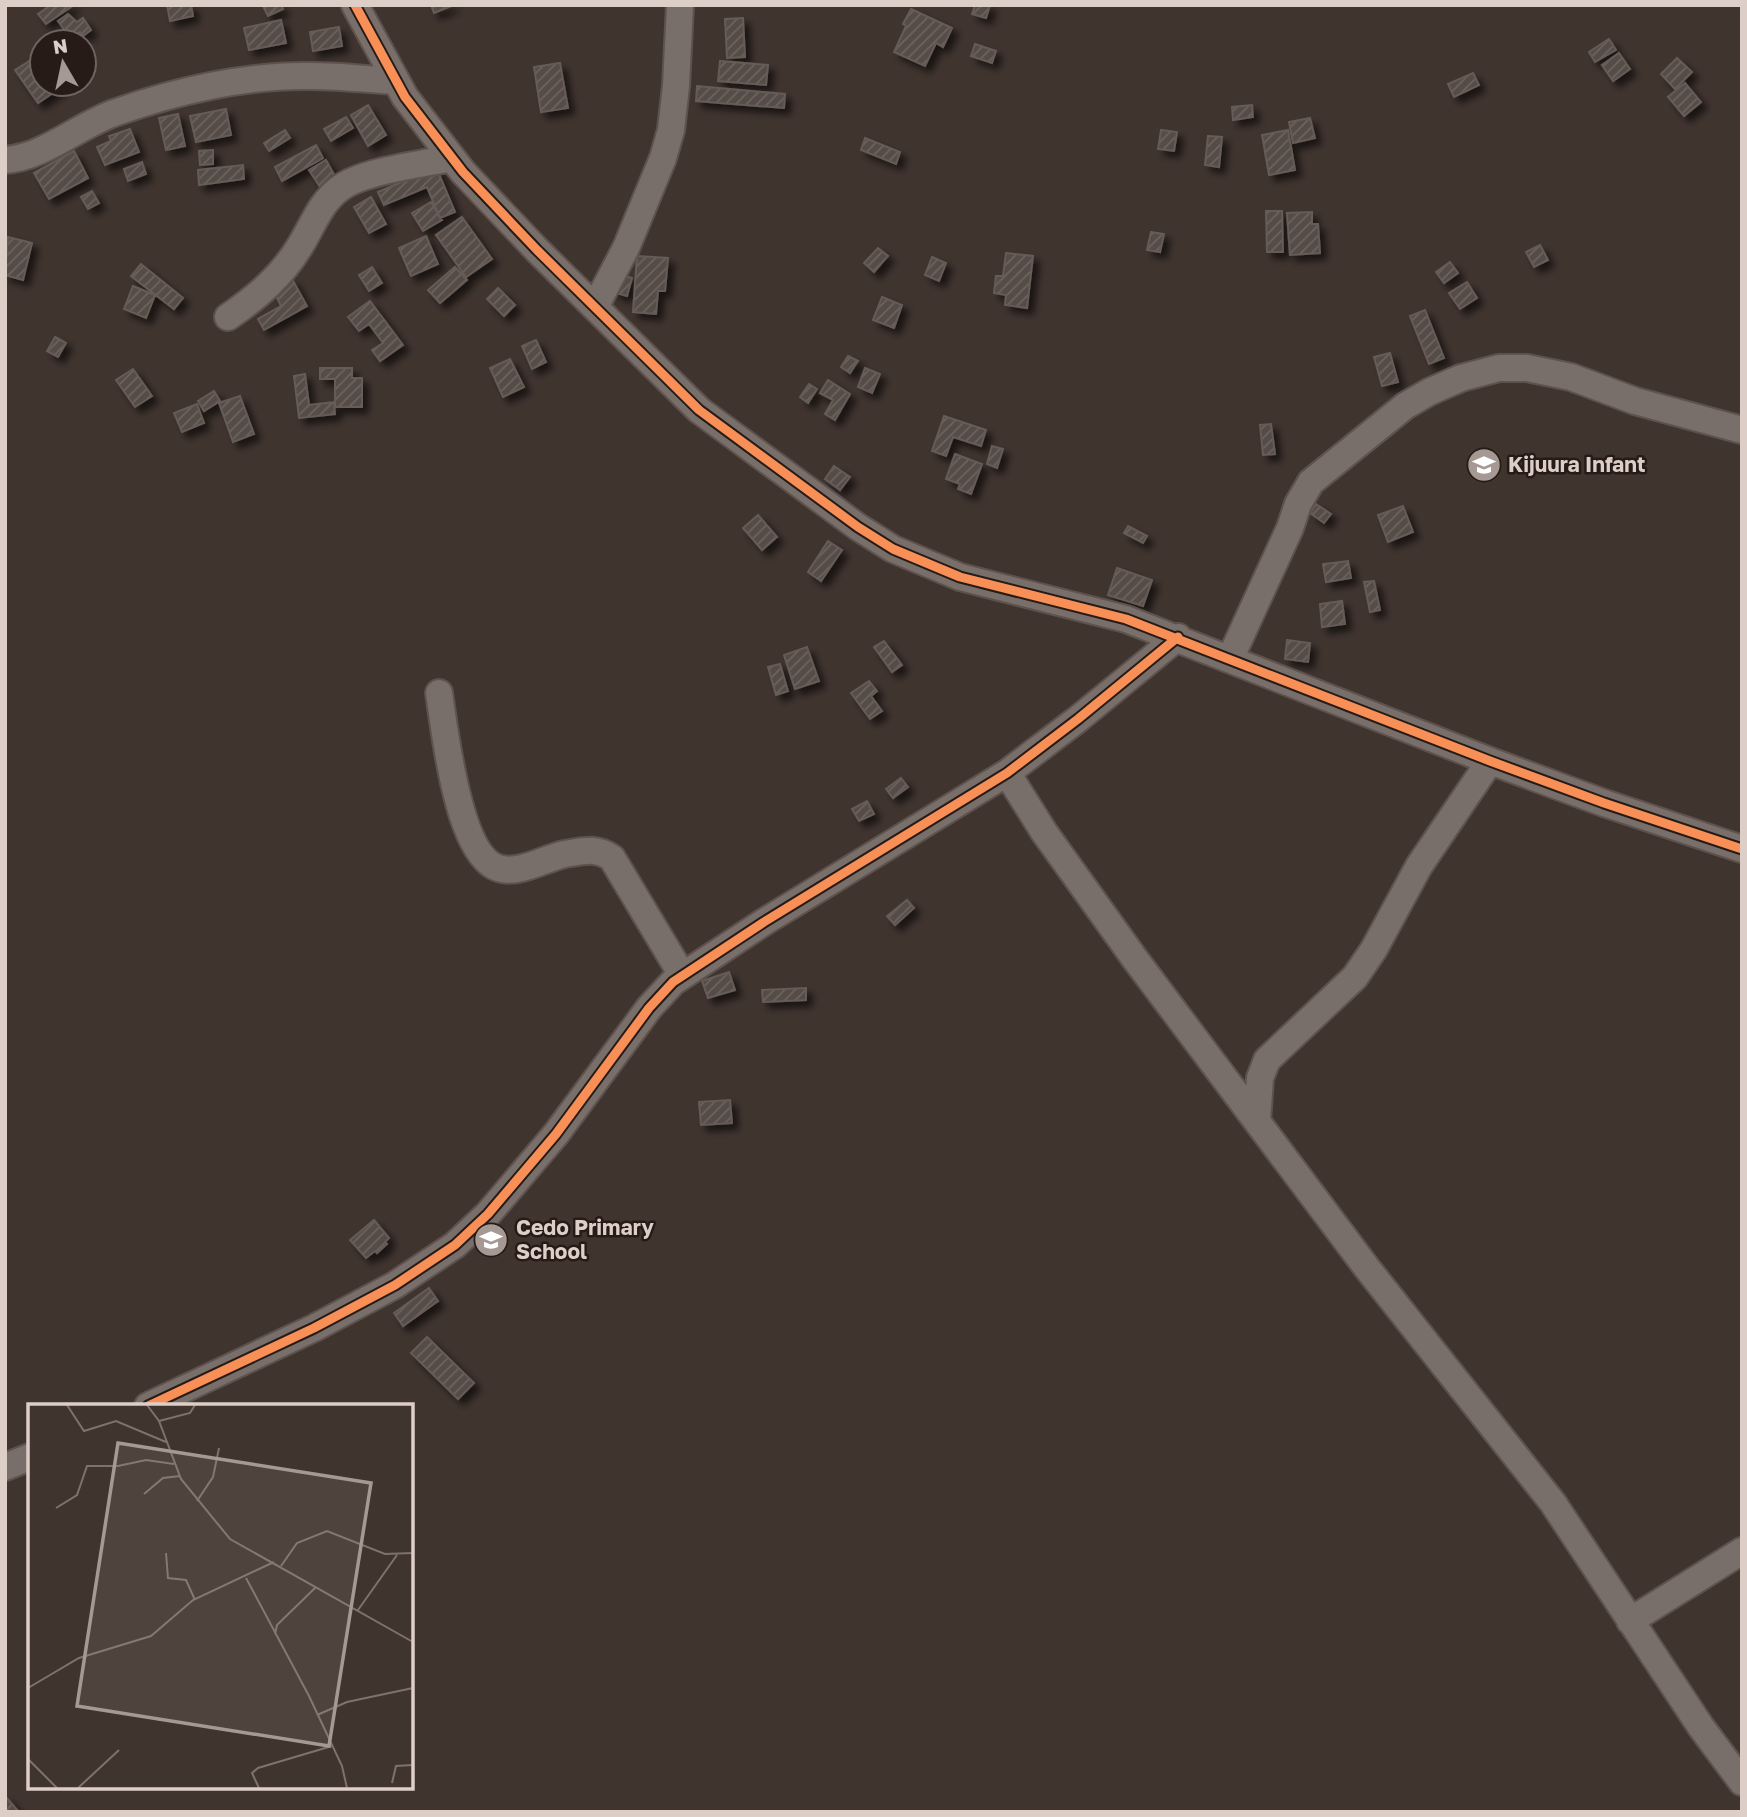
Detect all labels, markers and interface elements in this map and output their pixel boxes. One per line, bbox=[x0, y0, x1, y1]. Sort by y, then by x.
north arrow bbox=[28, 28, 98, 98]
text: N bbox=[51, 33, 69, 58]
school or university icon: Kijuura Infant bbox=[1465, 446, 1503, 484]
place label: Kijuura Infant bbox=[1508, 451, 1645, 477]
place label: Cedo Primary School bbox=[516, 1214, 654, 1264]
school or university icon: Cedo Primary School bbox=[472, 1221, 510, 1259]
inset map bbox=[28, 1404, 413, 1789]

